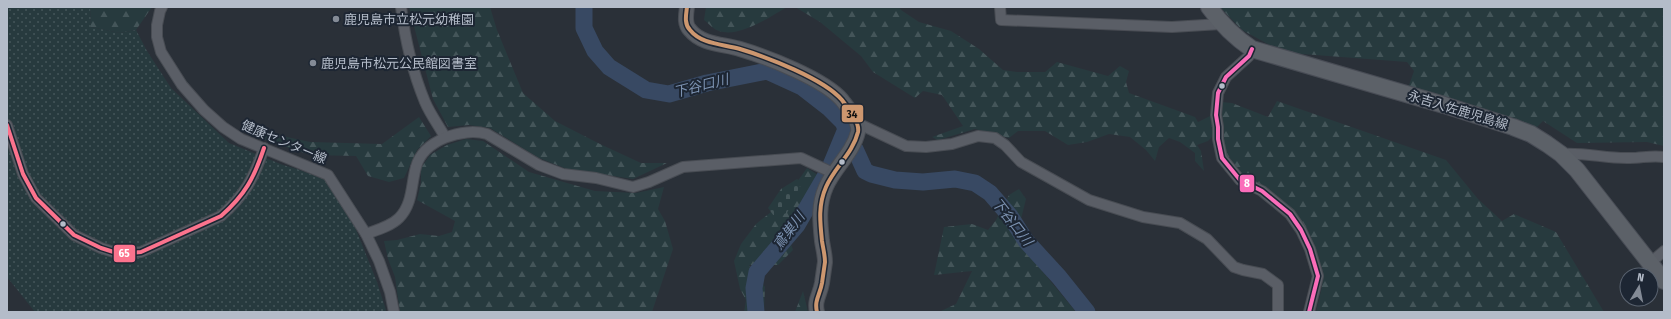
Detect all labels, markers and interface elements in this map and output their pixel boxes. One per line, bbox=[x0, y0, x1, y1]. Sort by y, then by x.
place label: 鹿児島市立松元幼稚園 bbox=[344, 12, 474, 27]
marker: 鹿児島市立松元幼稚園 bbox=[331, 14, 341, 24]
place label: 鹿児島市松元公民館図書室 bbox=[321, 56, 477, 71]
marker: 鹿児島市松元公民館図書室 bbox=[308, 58, 318, 68]
water label: 下谷口川 bbox=[672, 70, 732, 101]
unlabelled marker bbox=[1217, 81, 1227, 91]
street label: 永吉入佐鹿児島線 bbox=[1406, 88, 1510, 132]
line badge: 34 bbox=[841, 104, 864, 123]
text: 34 bbox=[846, 108, 858, 121]
street label: 健康センター線 bbox=[239, 117, 329, 167]
unlabelled marker bbox=[837, 157, 847, 167]
line badge: 8 bbox=[1239, 174, 1255, 193]
text: 8 bbox=[1244, 177, 1250, 190]
water label: 下谷口川 bbox=[988, 195, 1037, 251]
water label: 鳶巣川 bbox=[770, 208, 810, 253]
unlabelled marker bbox=[58, 219, 68, 229]
line badge: 65 bbox=[113, 244, 136, 263]
text: 65 bbox=[118, 247, 130, 260]
north arrow bbox=[1619, 267, 1659, 307]
text: N bbox=[1636, 271, 1645, 285]

